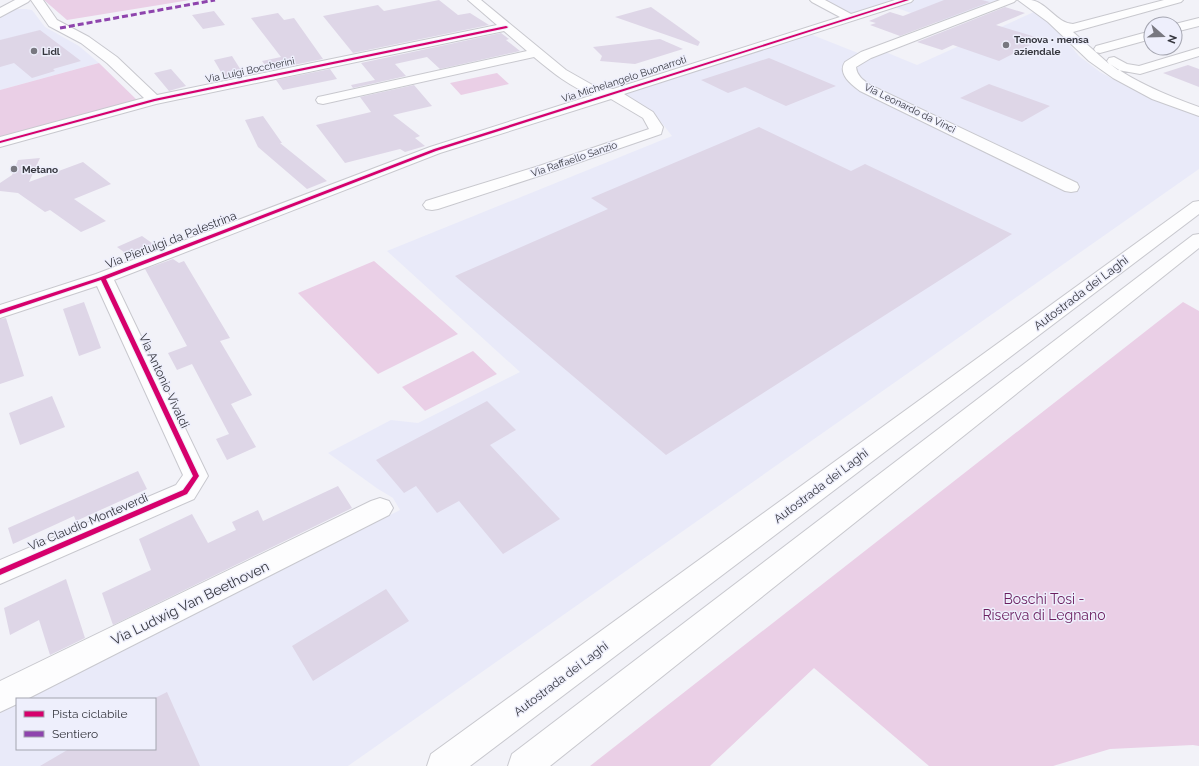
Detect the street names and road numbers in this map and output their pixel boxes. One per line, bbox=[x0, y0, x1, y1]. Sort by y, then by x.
street label: Via Michelangelo Buonarroti bbox=[560, 54, 688, 104]
street label: Via Luigi Boccherini bbox=[204, 55, 296, 85]
street label: Via Leonardo da Vinci bbox=[863, 81, 957, 135]
street label: Via Raffaello Sanzio bbox=[530, 139, 619, 179]
street label: Via Pierluigi da Palestrina bbox=[103, 209, 239, 271]
street label: Autostrada dei Laghi bbox=[1031, 253, 1131, 333]
street label: Via Antonio Vivaldi bbox=[136, 332, 192, 430]
street label: Autostrada dei Laghi bbox=[771, 446, 871, 526]
street label: Via Claudio Monteverdi bbox=[26, 490, 150, 554]
street label: Via Ludwig Van Beethoven bbox=[109, 558, 271, 648]
street label: Autostrada dei Laghi bbox=[511, 639, 611, 719]

